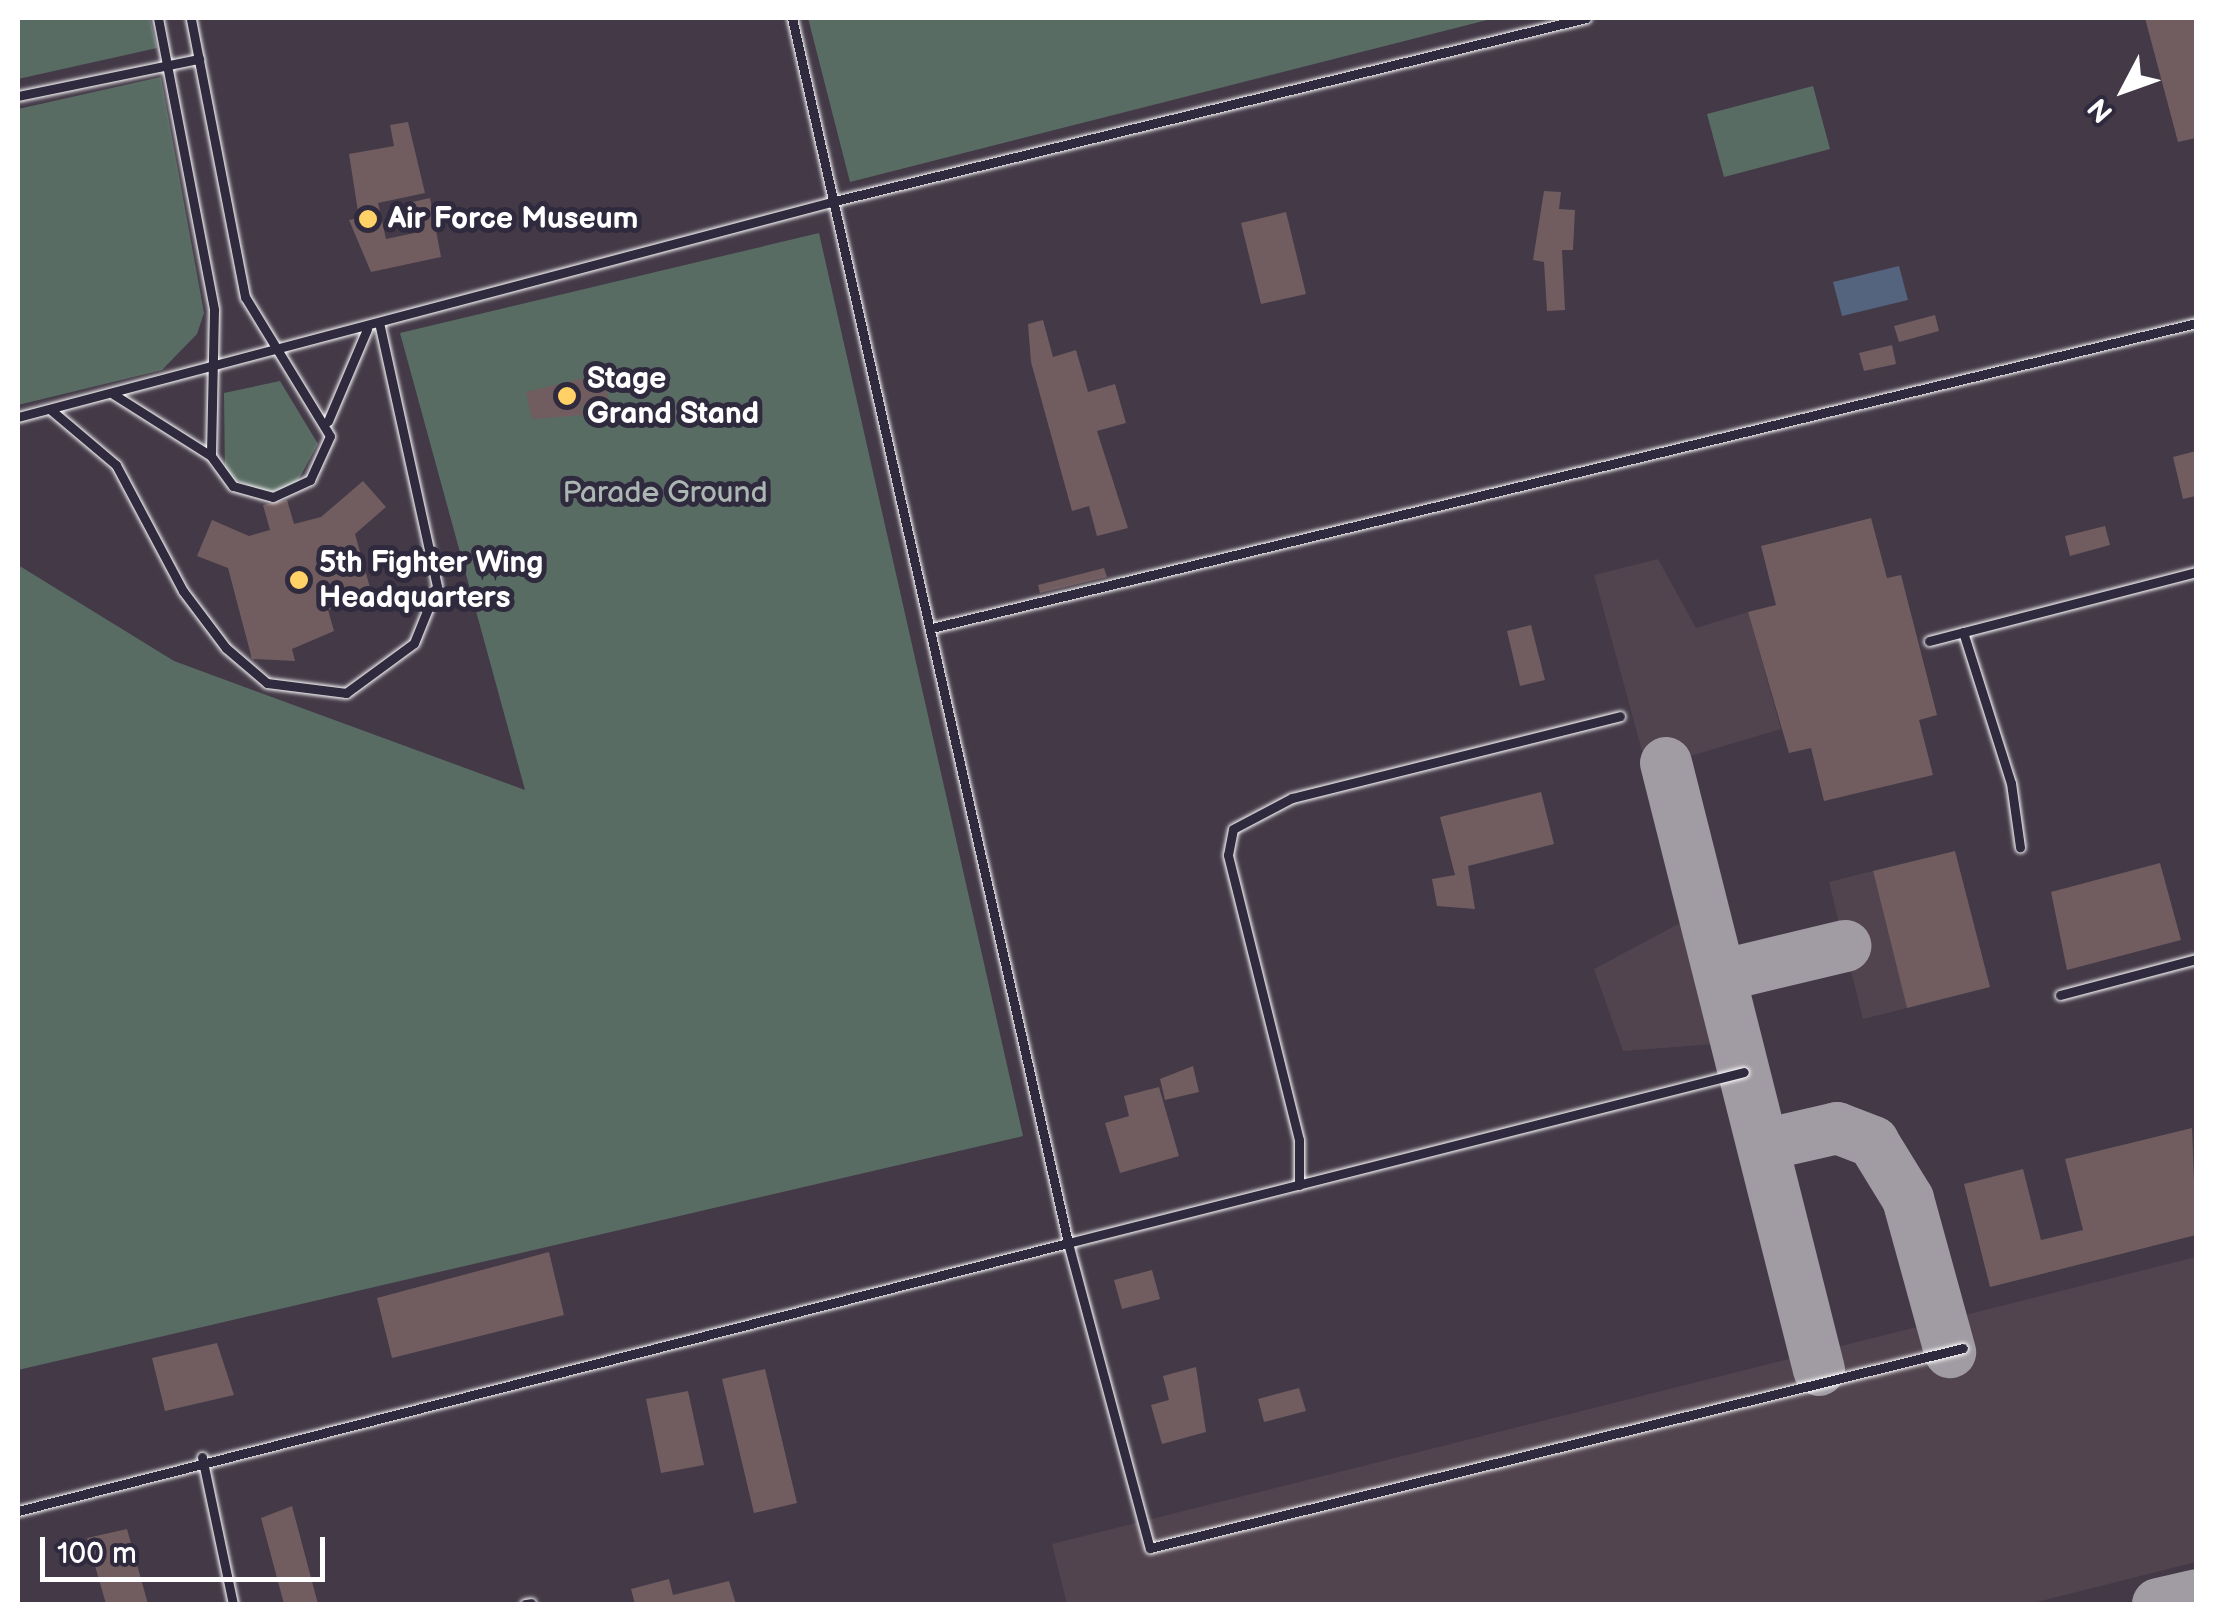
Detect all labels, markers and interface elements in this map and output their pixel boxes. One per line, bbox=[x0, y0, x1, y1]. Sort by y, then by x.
north arrow bbox=[2074, 40, 2174, 140]
text: N bbox=[2082, 91, 2120, 129]
place label: Air Force Museum bbox=[388, 201, 638, 237]
marker: Air Force Museum bbox=[357, 208, 379, 230]
place label: Stage Grand Stand bbox=[587, 361, 759, 432]
marker: Stage Grand Stand bbox=[556, 385, 578, 407]
park label: Parade Ground bbox=[562, 475, 768, 511]
place label: 5th Fighter Wing Headquarters bbox=[319, 545, 543, 616]
marker: 5th Fighter Wing Headquarters bbox=[288, 569, 310, 591]
scale bar bbox=[45, 1517, 330, 1579]
text: 100 m bbox=[57, 1536, 137, 1572]

